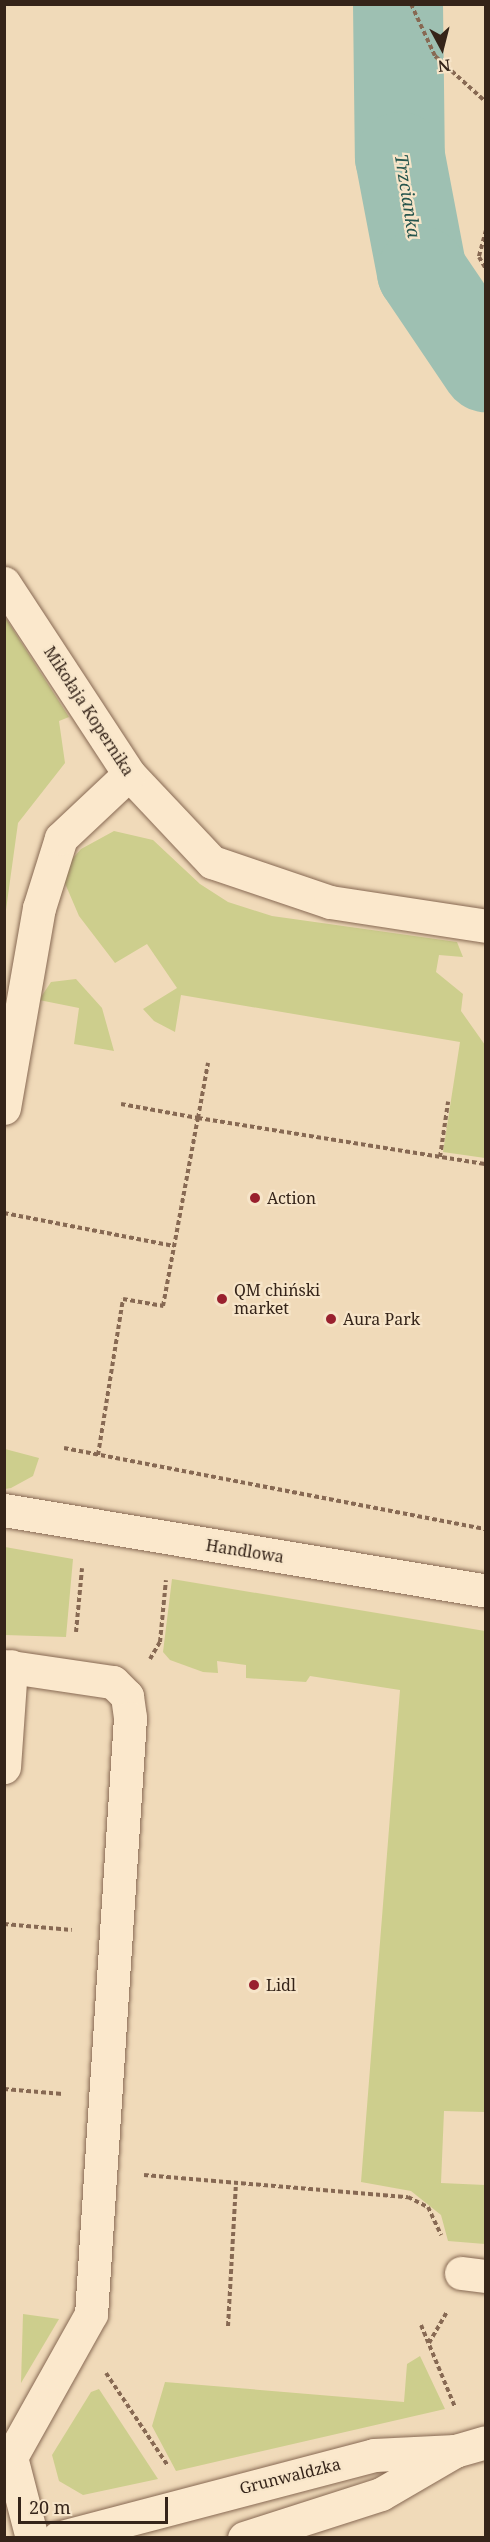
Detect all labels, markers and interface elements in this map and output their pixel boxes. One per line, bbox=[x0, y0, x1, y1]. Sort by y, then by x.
north arrow bbox=[412, 18, 472, 78]
text: N bbox=[437, 54, 452, 78]
water label: Trzcianka bbox=[391, 152, 425, 240]
street label: Mikołaja Kopernika bbox=[40, 643, 138, 779]
place label: Action bbox=[267, 1188, 316, 1208]
marker: Action bbox=[248, 1191, 262, 1205]
place label: QM chiński market bbox=[234, 1280, 320, 1318]
marker: QM chiński market bbox=[215, 1292, 229, 1306]
place label: Aura Park bbox=[343, 1309, 420, 1329]
marker: Aura Park bbox=[324, 1312, 338, 1326]
street label: Handlowa bbox=[205, 1535, 285, 1567]
place label: Lidl bbox=[266, 1975, 296, 1995]
marker: Lidl bbox=[247, 1978, 261, 1992]
street label: Grunwaldzka bbox=[237, 2454, 343, 2498]
scale bar bbox=[21, 2485, 171, 2523]
text: 20 m bbox=[29, 2495, 71, 2519]

